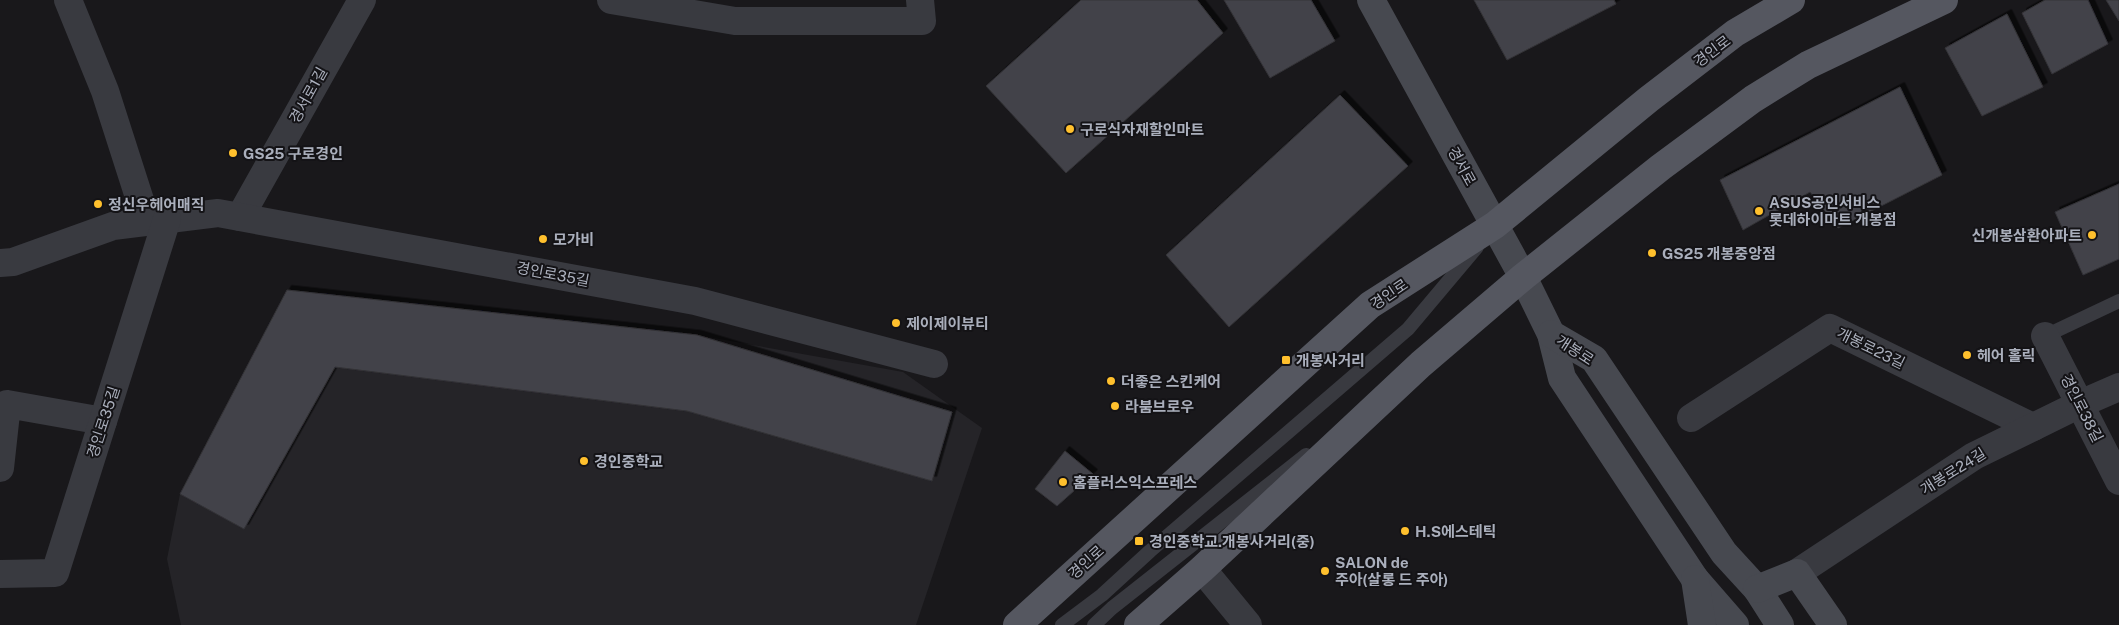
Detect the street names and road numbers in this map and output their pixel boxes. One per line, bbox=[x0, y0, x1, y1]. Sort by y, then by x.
street label: 경인로 bbox=[1690, 32, 1734, 70]
street label: 경서로1길 bbox=[286, 64, 330, 126]
street label: 경서로 bbox=[1445, 144, 1479, 188]
street label: 경인로35길 bbox=[515, 259, 591, 289]
street label: 경인로 bbox=[1367, 275, 1411, 313]
street label: 개봉로23길 bbox=[1834, 324, 1908, 372]
street label: 개봉로 bbox=[1553, 332, 1597, 368]
street label: 경인로38길 bbox=[2058, 371, 2106, 445]
street label: 경인로35길 bbox=[83, 384, 123, 460]
street label: 개봉로24길 bbox=[1917, 444, 1989, 498]
street label: 경인로 bbox=[1065, 542, 1107, 582]

